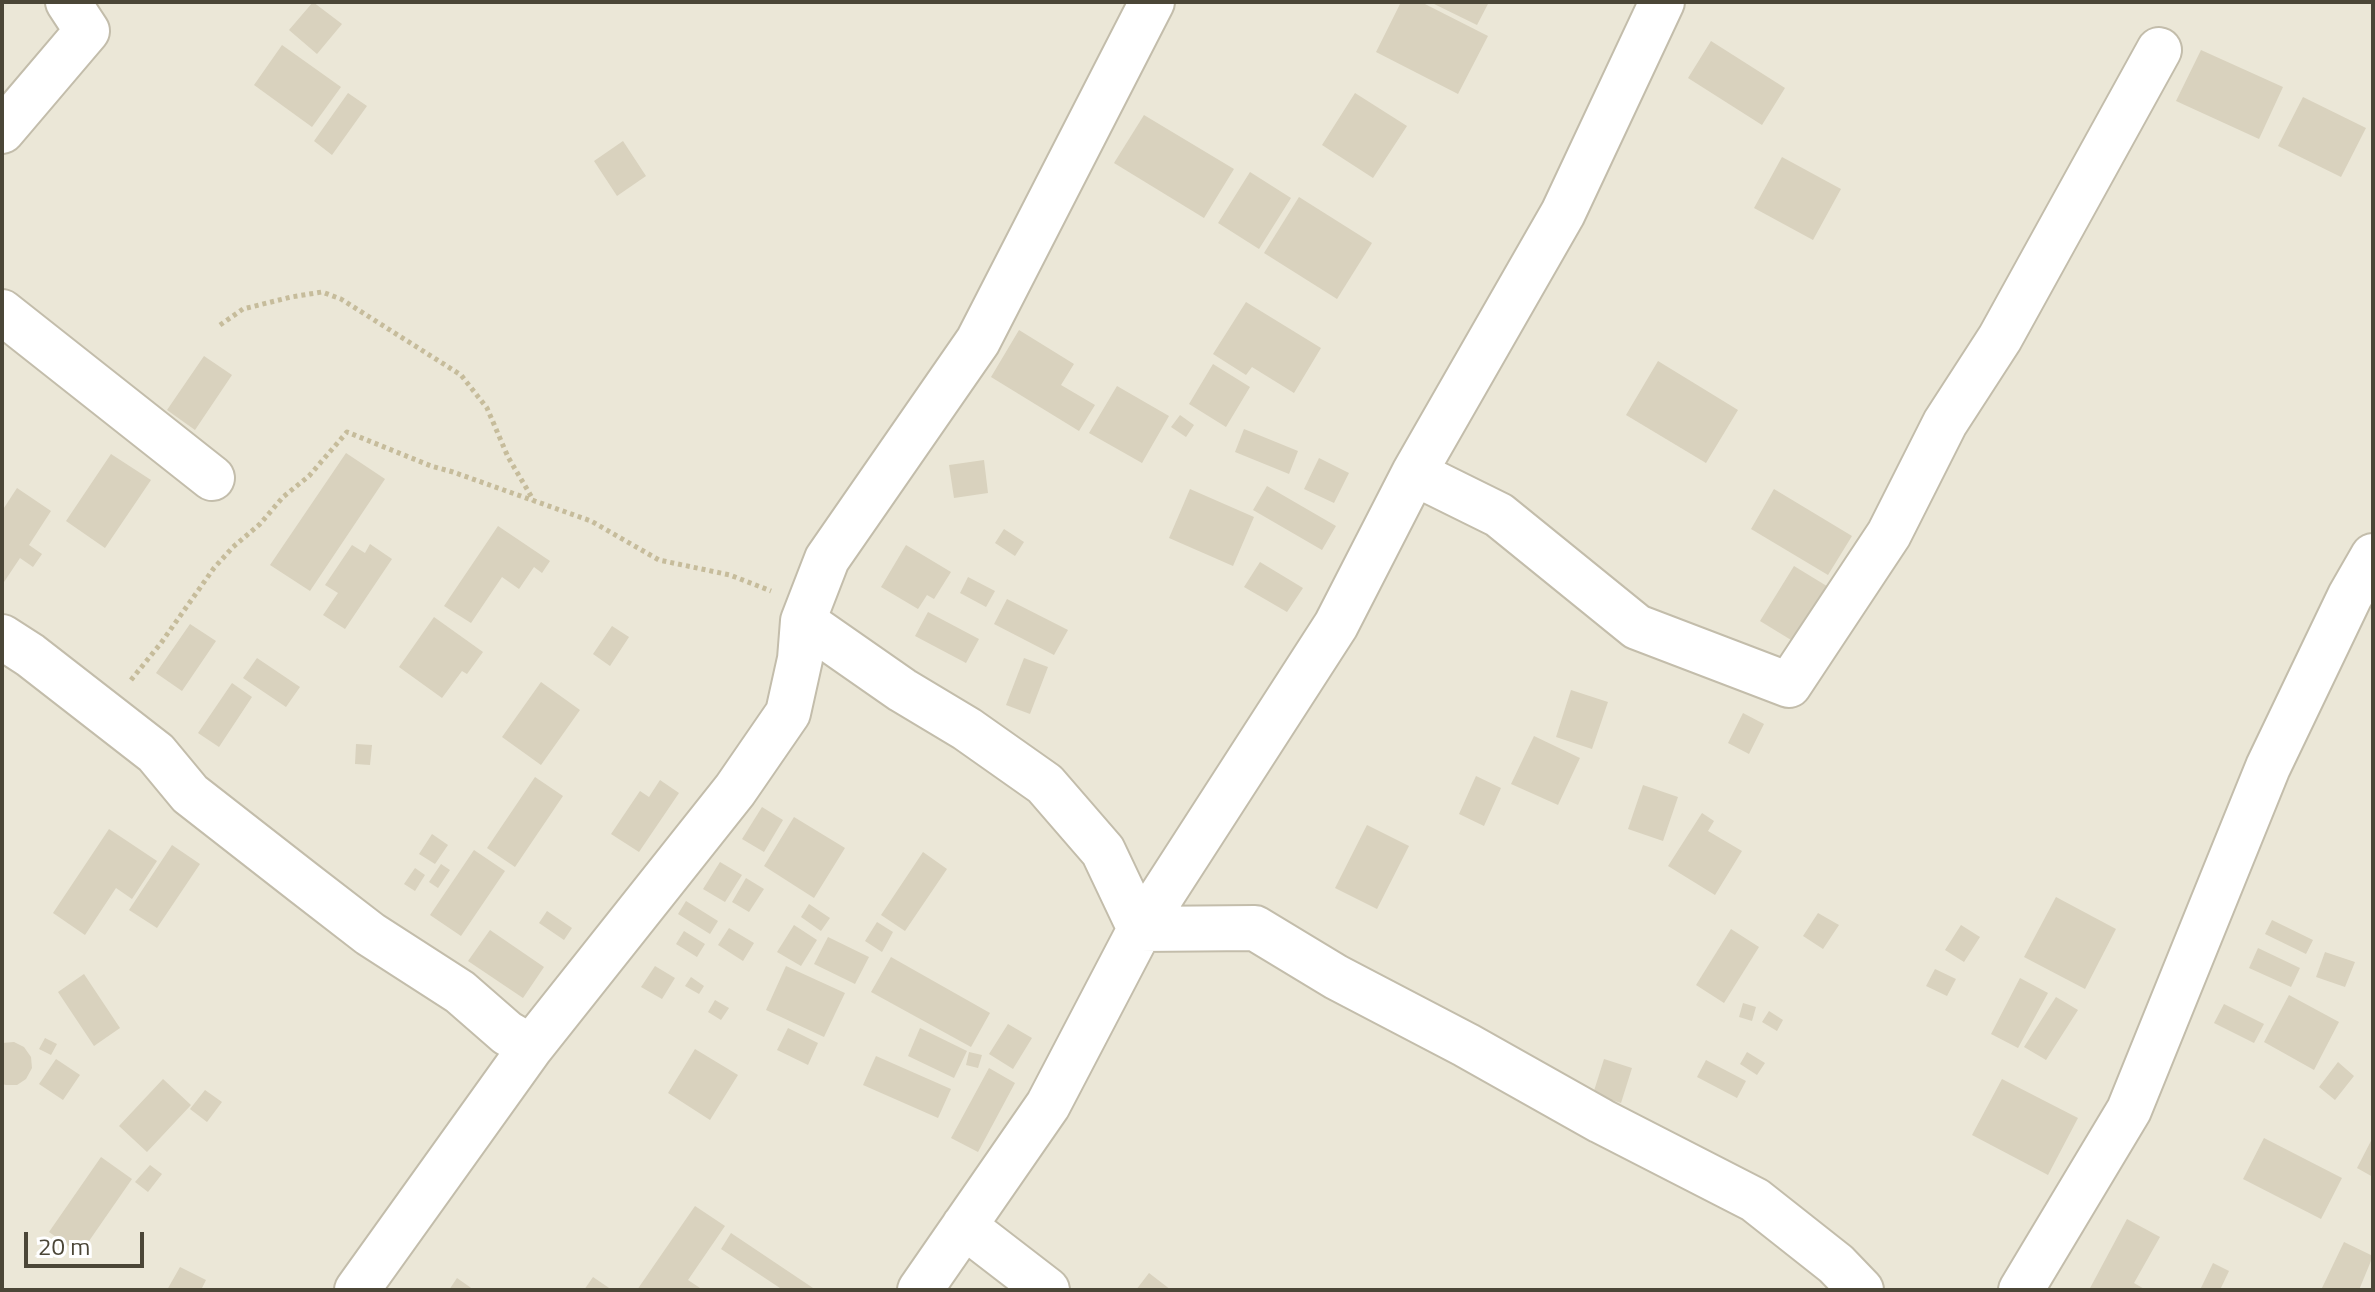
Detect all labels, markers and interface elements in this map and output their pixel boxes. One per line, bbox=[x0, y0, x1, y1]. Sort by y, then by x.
scale bar bbox=[28, 1216, 148, 1266]
text: 20 m bbox=[38, 1228, 90, 1264]

